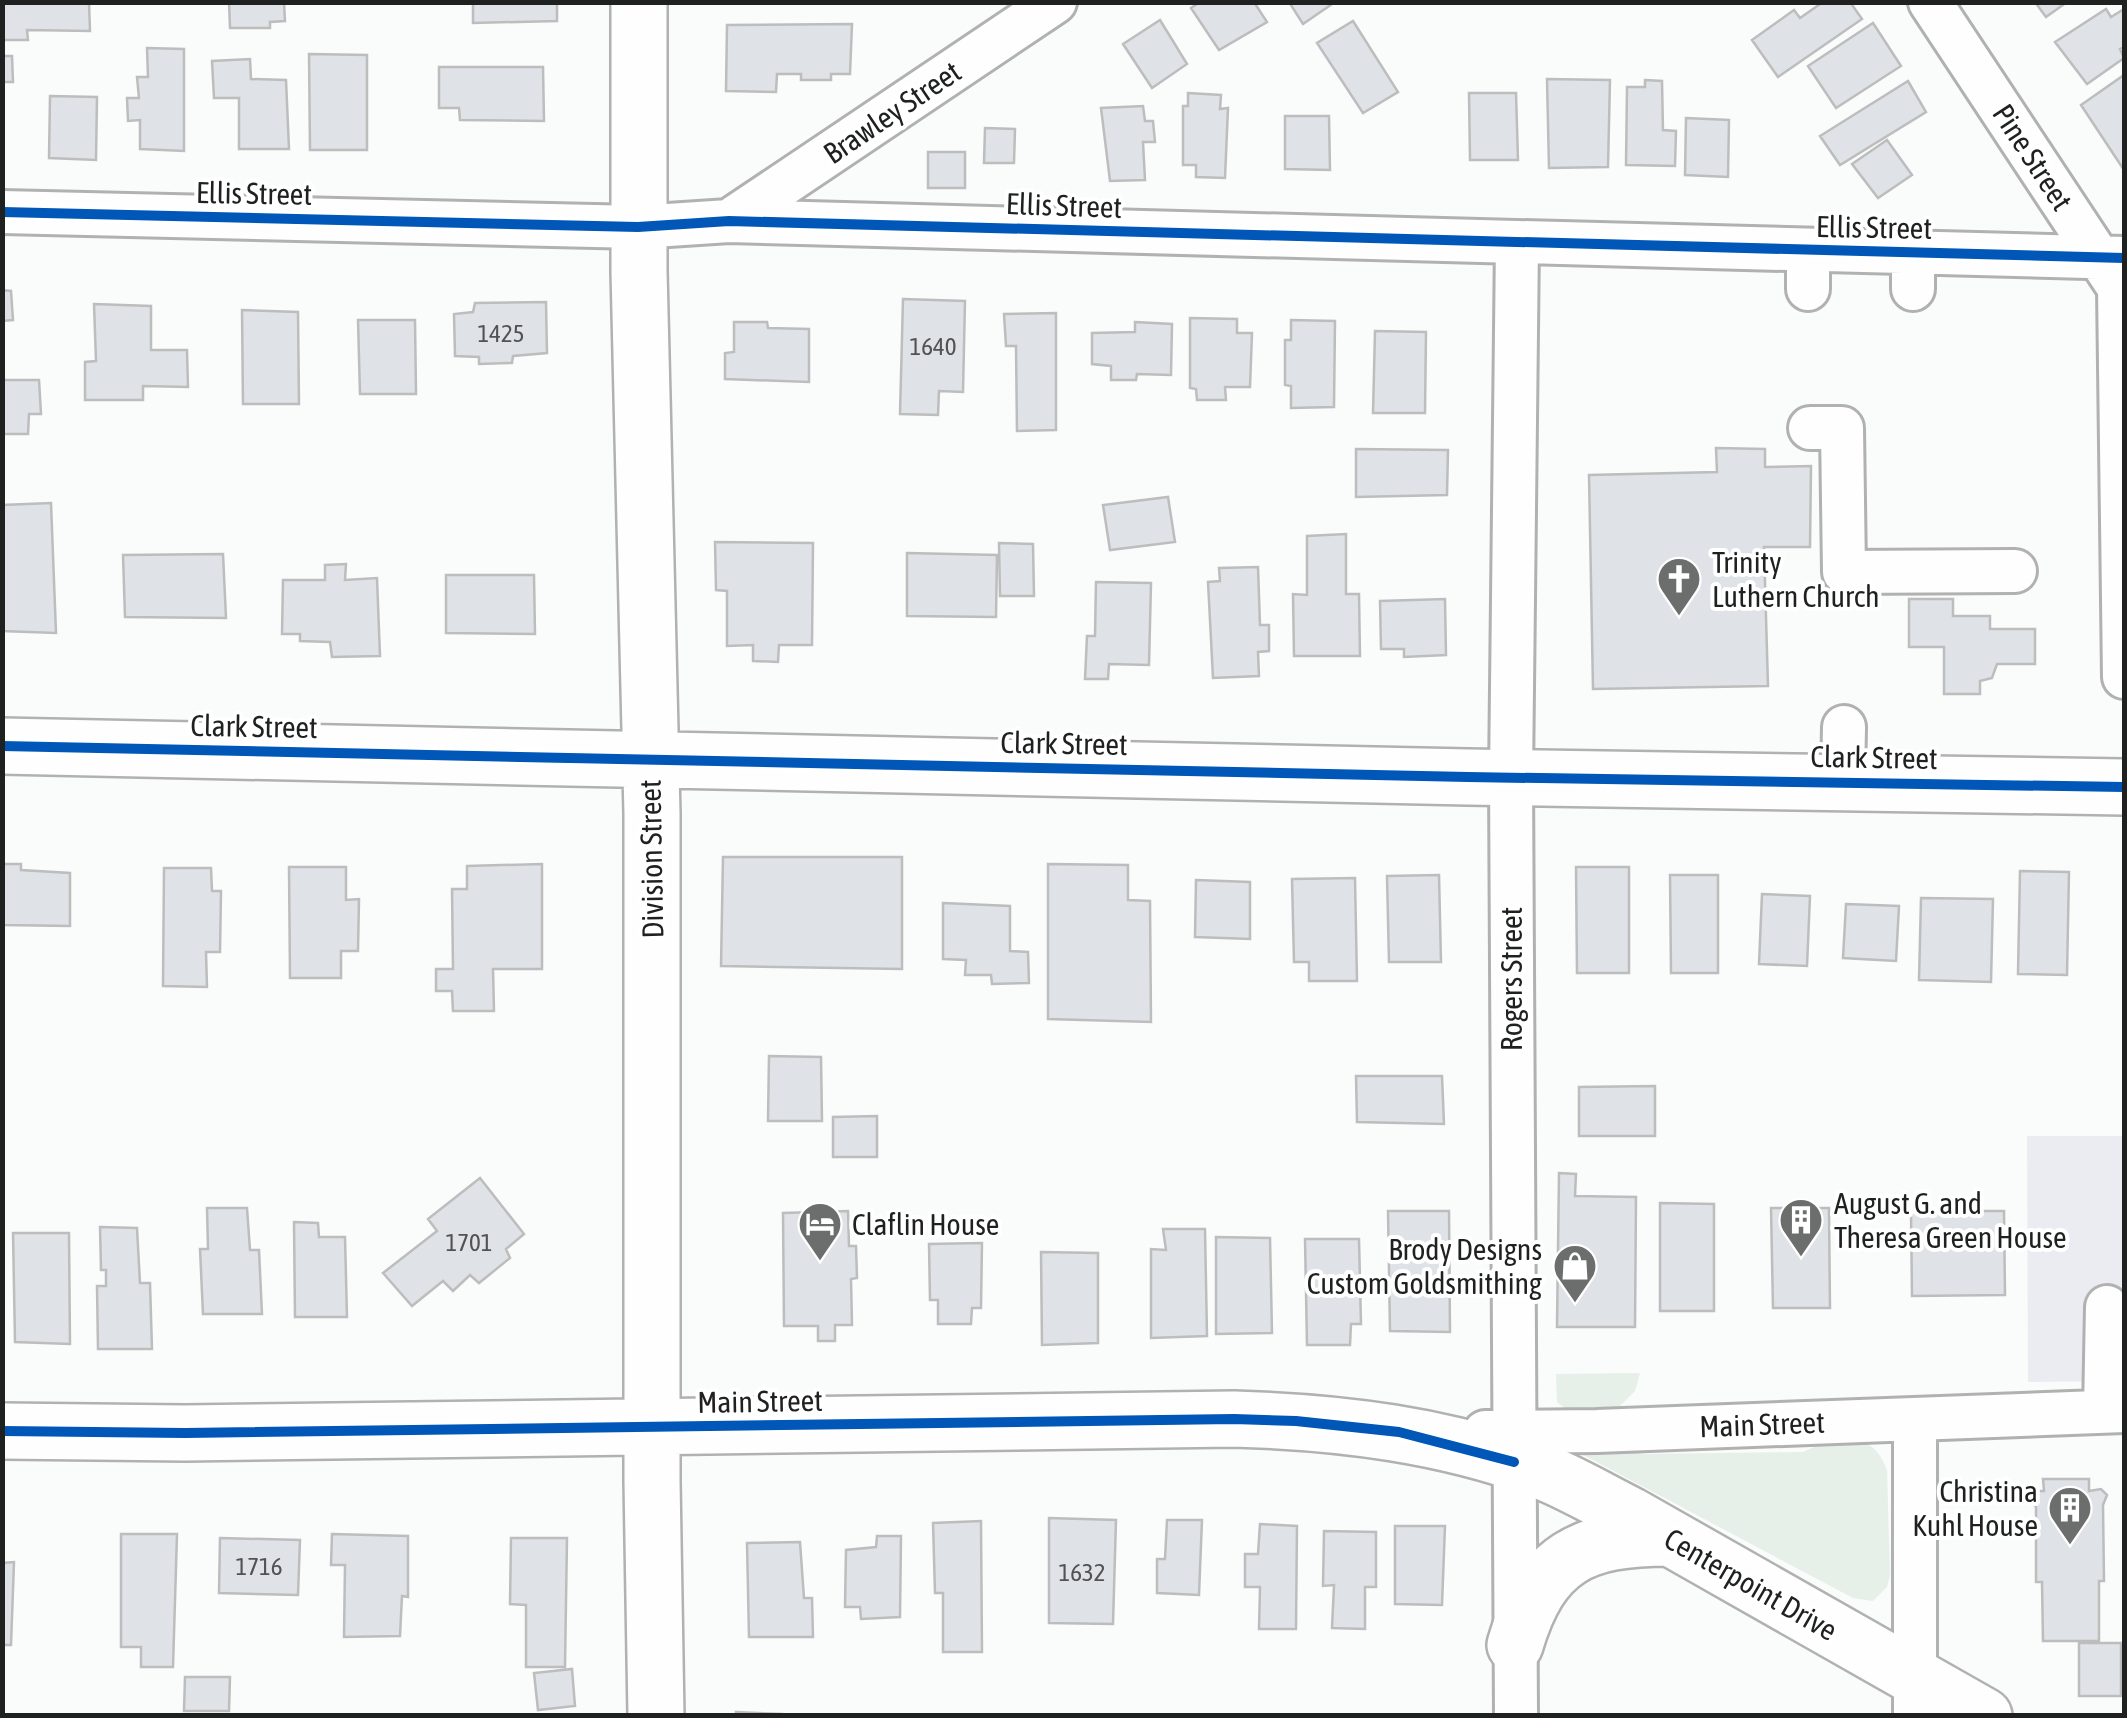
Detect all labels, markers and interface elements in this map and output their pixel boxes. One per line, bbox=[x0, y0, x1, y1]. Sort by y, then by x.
street label: Brawley Street bbox=[817, 54, 967, 170]
street label: Pine Street bbox=[1986, 98, 2080, 216]
street label: Ellis Street bbox=[196, 175, 312, 211]
street label: Ellis Street bbox=[1005, 186, 1123, 224]
street label: Ellis Street bbox=[1816, 209, 1932, 245]
house number: 1425 bbox=[477, 319, 525, 347]
house number: 1640 bbox=[909, 332, 957, 360]
place label: Trinity Luthern Church bbox=[1712, 545, 1879, 613]
church icon: Trinity Luthern Church bbox=[1656, 556, 1702, 617]
street label: Clark Street bbox=[190, 708, 318, 744]
street label: Clark Street bbox=[1000, 725, 1128, 761]
street label: Clark Street bbox=[1810, 739, 1938, 775]
street label: Division Street bbox=[633, 779, 669, 939]
street label: Rogers Street bbox=[1494, 907, 1528, 1051]
place label: August G. and Theresa Green House bbox=[1834, 1186, 2067, 1254]
building icon: August G. and Theresa Green House bbox=[1778, 1197, 1824, 1258]
hotel icon: Claflin House bbox=[797, 1201, 843, 1262]
place label: Claflin House bbox=[852, 1207, 999, 1241]
house number: 1701 bbox=[445, 1228, 493, 1256]
place label: Brody Designs Custom Goldsmithing bbox=[1307, 1232, 1542, 1300]
shop icon: Brody Designs Custom Goldsmithing bbox=[1552, 1243, 1598, 1304]
street label: Main Street bbox=[697, 1383, 823, 1419]
street label: Main Street bbox=[1699, 1405, 1825, 1443]
place label: Christina Kuhl House bbox=[1912, 1474, 2038, 1542]
building icon: Christina Kuhl House bbox=[2047, 1485, 2093, 1546]
street label: Centerpoint Drive bbox=[1659, 1521, 1843, 1647]
house number: 1716 bbox=[235, 1552, 283, 1580]
house number: 1632 bbox=[1058, 1558, 1106, 1586]

